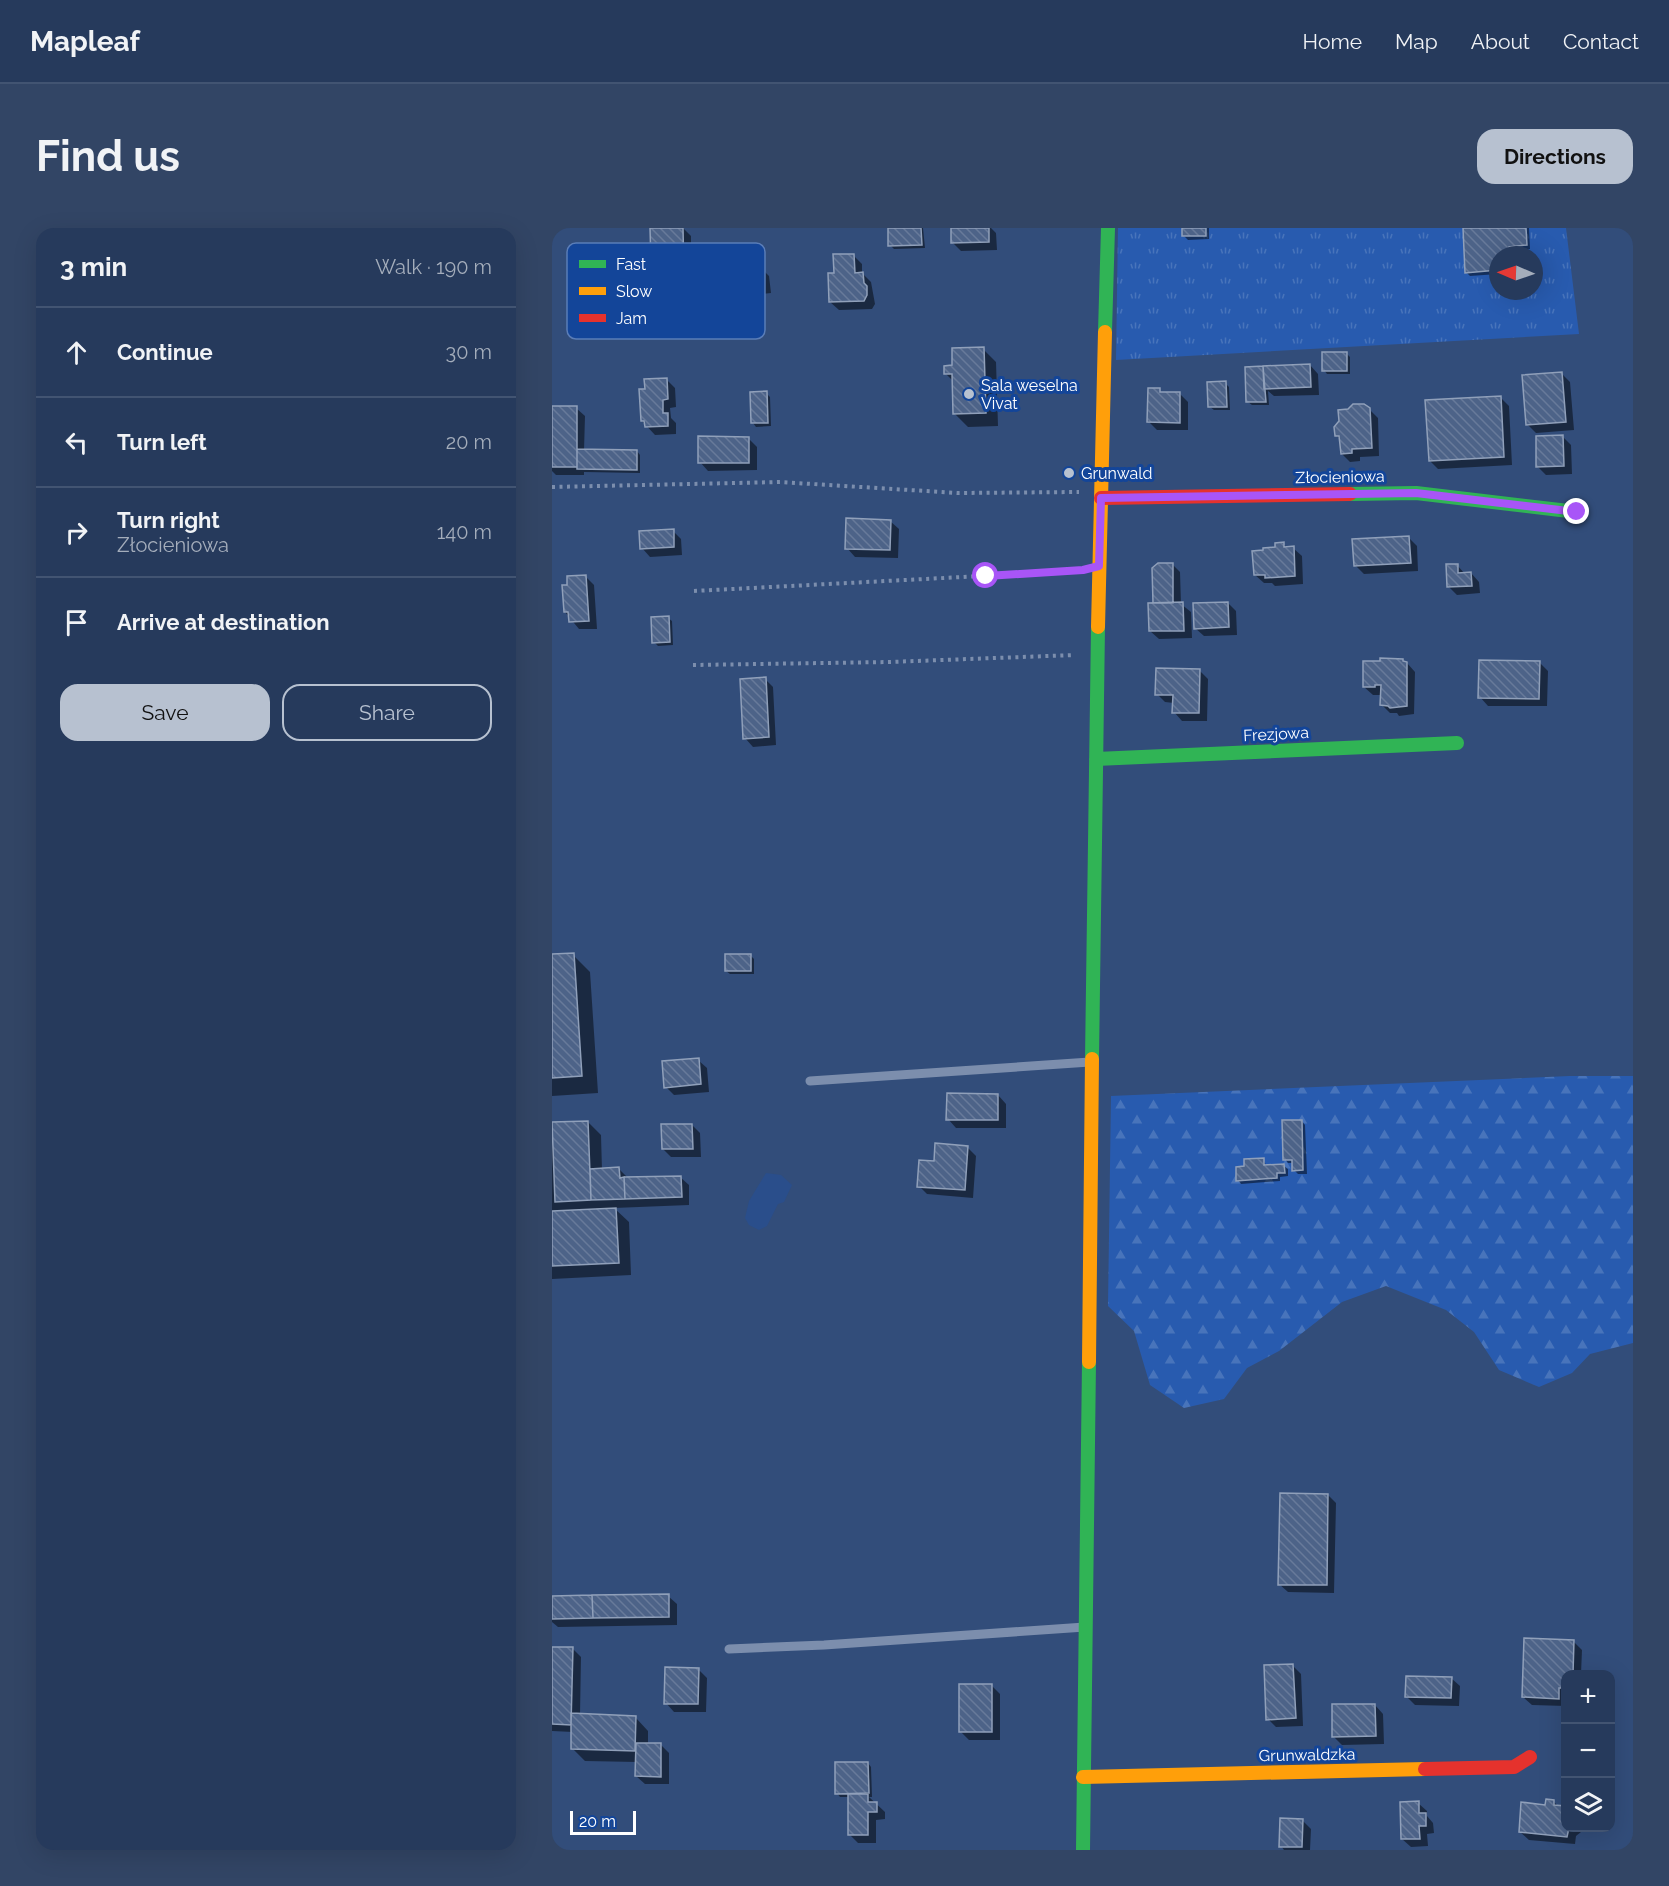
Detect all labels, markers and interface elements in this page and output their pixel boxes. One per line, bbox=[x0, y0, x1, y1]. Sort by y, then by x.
text: Mapleaf bbox=[30, 25, 140, 58]
text: Home bbox=[1303, 29, 1362, 54]
text: Map bbox=[1395, 29, 1438, 54]
text: About bbox=[1471, 29, 1530, 54]
text: Contact bbox=[1563, 29, 1639, 54]
button: Directions bbox=[1477, 129, 1633, 184]
text: Find us bbox=[36, 132, 180, 181]
legend bbox=[567, 243, 765, 339]
north arrow bbox=[1489, 246, 1543, 300]
text: 3 min bbox=[60, 252, 127, 282]
text: Walk · 190 m bbox=[375, 255, 492, 279]
text: Fast bbox=[616, 255, 647, 274]
text: Slow bbox=[616, 282, 652, 301]
text: Jam bbox=[616, 309, 647, 328]
icon: ahead bbox=[60, 336, 93, 369]
text: Continue bbox=[117, 339, 213, 365]
text: 30 m bbox=[446, 340, 492, 364]
place label: Sala weselna Vivat bbox=[981, 376, 1078, 413]
marker: Sala weselna Vivat bbox=[962, 387, 976, 401]
icon: left bbox=[60, 426, 93, 459]
text: Turn left bbox=[117, 429, 207, 455]
text: 20 m bbox=[446, 430, 492, 454]
place label: Grunwald bbox=[1081, 464, 1153, 483]
marker: Grunwald bbox=[1062, 466, 1076, 480]
street label: Złocieniowa bbox=[1295, 467, 1385, 487]
route end bbox=[1563, 498, 1589, 524]
text: Turn right bbox=[117, 507, 220, 533]
icon: right bbox=[60, 516, 93, 549]
text: 140 m bbox=[437, 520, 492, 544]
text: Złocieniowa bbox=[117, 533, 229, 557]
route start bbox=[972, 562, 998, 588]
icon: arrive bbox=[60, 606, 93, 639]
text: Arrive at destination bbox=[117, 609, 330, 635]
button: Save bbox=[60, 684, 270, 741]
button: Share bbox=[282, 684, 492, 741]
street label: Frezjowa bbox=[1243, 723, 1309, 745]
map controls bbox=[1561, 1670, 1615, 1832]
button: + bbox=[1561, 1670, 1615, 1724]
button: − bbox=[1561, 1724, 1615, 1778]
street label: Grunwaldzka bbox=[1259, 1745, 1355, 1765]
button: layers bbox=[1561, 1778, 1615, 1832]
scale bar bbox=[570, 1808, 636, 1836]
text: 20 m bbox=[579, 1812, 616, 1831]

